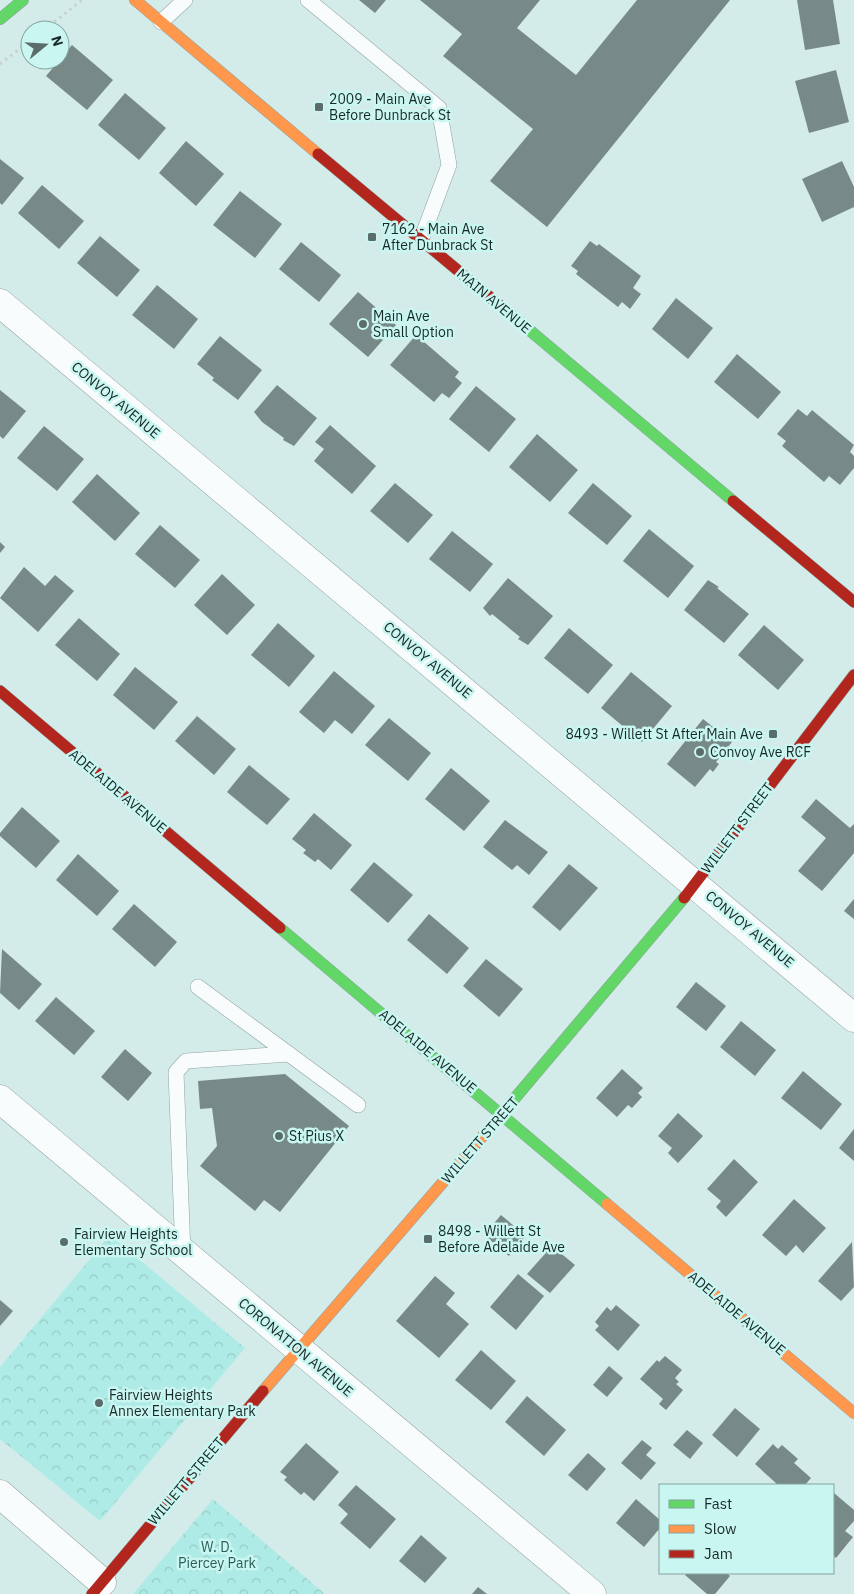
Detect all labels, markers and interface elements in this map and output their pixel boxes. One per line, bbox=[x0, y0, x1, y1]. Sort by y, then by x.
north arrow bbox=[20, 20, 70, 70]
text: N bbox=[47, 33, 67, 49]
place label: 2009 - Main Ave Before Dunbrack St bbox=[329, 90, 451, 124]
marker: 2009 - Main Ave Before Dunbrack St bbox=[313, 101, 325, 113]
place label: 7162 - Main Ave After Dunbrack St bbox=[382, 220, 493, 254]
marker: 7162 - Main Ave After Dunbrack St bbox=[366, 231, 378, 243]
street label: MAIN AVENUE bbox=[453, 265, 535, 337]
place label: Main Ave Small Option bbox=[373, 307, 454, 341]
marker: Main Ave Small Option bbox=[357, 318, 369, 330]
street label: CONVOY AVENUE bbox=[68, 358, 164, 442]
street label: CONVOY AVENUE bbox=[380, 618, 476, 702]
place label: 8493 - Willett St After Main Ave bbox=[565, 725, 763, 743]
marker: 8493 - Willett St After Main Ave bbox=[767, 728, 779, 740]
place label: Convoy Ave RCF bbox=[710, 743, 811, 761]
street label: ADELAIDE AVENUE bbox=[66, 745, 170, 837]
marker: Convoy Ave RCF bbox=[694, 746, 706, 758]
street label: WILLETT STREET bbox=[697, 779, 777, 877]
street label: CONVOY AVENUE bbox=[702, 887, 798, 971]
street label: ADELAIDE AVENUE bbox=[376, 1005, 480, 1097]
street label: WILLETT STREET bbox=[437, 1093, 523, 1187]
place label: St Pius X bbox=[289, 1127, 344, 1145]
marker: St Pius X bbox=[273, 1130, 285, 1142]
place label: 8498 - Willett St Before Adelaide Ave bbox=[438, 1222, 565, 1256]
place label: Fairview Heights Elementary School bbox=[74, 1225, 192, 1259]
marker: 8498 - Willett St Before Adelaide Ave bbox=[422, 1233, 434, 1245]
marker: Fairview Heights Elementary School bbox=[58, 1236, 70, 1248]
street label: ADELAIDE AVENUE bbox=[685, 1267, 789, 1359]
street label: CORONATION AVENUE bbox=[235, 1294, 357, 1400]
place label: Fairview Heights Annex Elementary Park bbox=[109, 1386, 256, 1420]
marker: Fairview Heights Annex Elementary Park bbox=[93, 1397, 105, 1409]
street label: WILLETT STREET bbox=[144, 1433, 228, 1529]
legend bbox=[659, 1484, 834, 1574]
text: Fast bbox=[704, 1494, 732, 1513]
text: Slow bbox=[704, 1519, 737, 1538]
park label: W. D. Piercey Park bbox=[178, 1538, 257, 1572]
text: Jam bbox=[704, 1544, 733, 1563]

